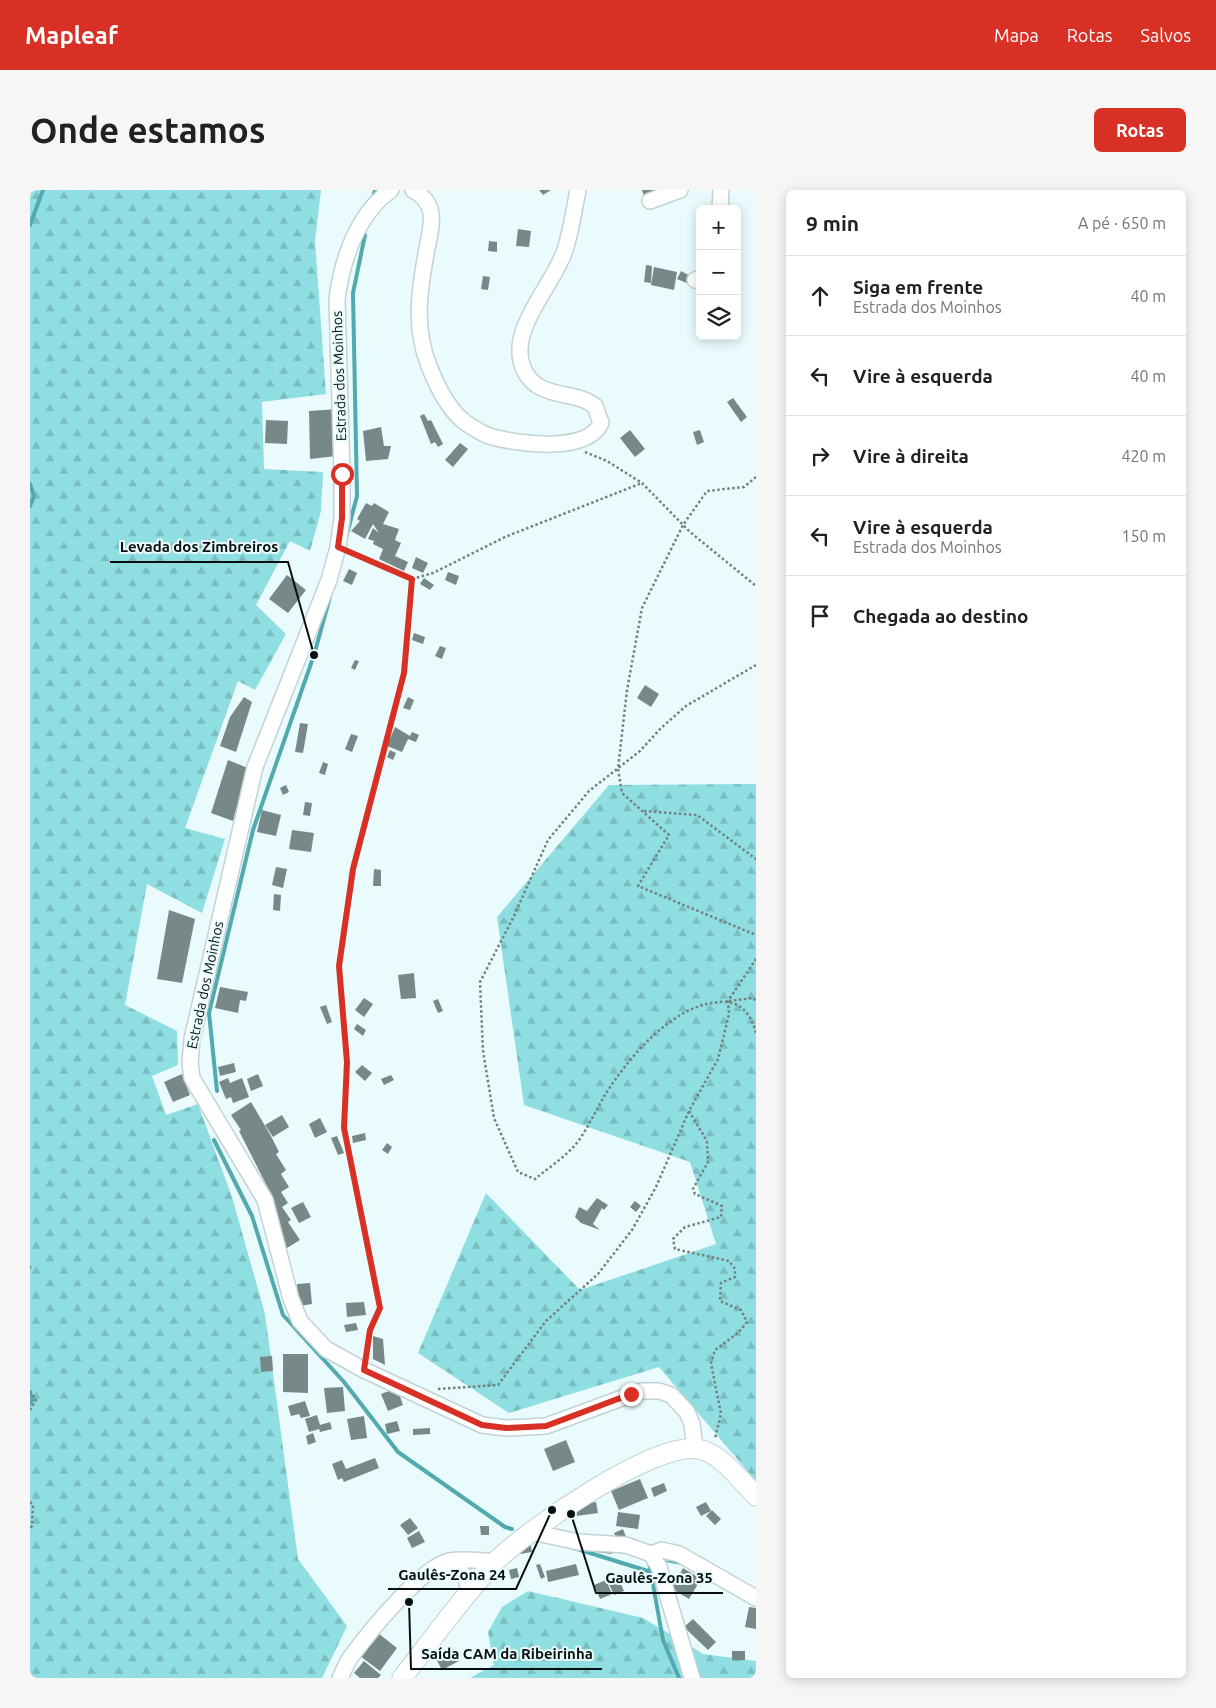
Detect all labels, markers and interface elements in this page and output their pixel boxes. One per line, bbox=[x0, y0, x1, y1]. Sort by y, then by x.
text: Mapleaf bbox=[25, 22, 118, 49]
text: Mapa bbox=[994, 25, 1039, 45]
text: Rotas bbox=[1067, 25, 1113, 45]
text: Salvos bbox=[1141, 25, 1191, 45]
button: Rotas bbox=[1094, 108, 1186, 152]
text: Onde estamos bbox=[30, 110, 265, 150]
map controls bbox=[696, 205, 741, 340]
button: + bbox=[696, 205, 741, 250]
text: 9 min bbox=[806, 211, 859, 235]
text: A pé · 650 m bbox=[1078, 214, 1166, 232]
button: − bbox=[696, 250, 741, 295]
text: Siga em frente bbox=[853, 276, 983, 298]
icon: ahead bbox=[806, 282, 834, 310]
text: 40 m bbox=[1130, 287, 1166, 305]
button: layers bbox=[696, 295, 741, 340]
text: Estrada dos Moinhos bbox=[853, 298, 1002, 316]
street label: Estrada dos Moinhos bbox=[329, 311, 349, 441]
icon: left bbox=[806, 362, 834, 390]
text: Vire à esquerda bbox=[853, 365, 993, 387]
text: 40 m bbox=[1130, 367, 1166, 385]
icon: right bbox=[806, 442, 834, 470]
text: Vire à direita bbox=[853, 445, 969, 467]
text: 420 m bbox=[1121, 447, 1166, 465]
route start bbox=[331, 463, 354, 486]
text: Vire à esquerda bbox=[853, 516, 993, 538]
icon: left bbox=[806, 522, 834, 550]
text: 150 m bbox=[1121, 527, 1166, 545]
callout: Levada dos Zimbreiros bbox=[110, 532, 288, 562]
text: Levada dos Zimbreiros bbox=[120, 538, 278, 555]
text: Estrada dos Moinhos bbox=[853, 538, 1002, 556]
icon: arrive bbox=[806, 602, 834, 630]
text: Chegada ao destino bbox=[853, 605, 1029, 627]
street label: Estrada dos Moinhos bbox=[184, 920, 226, 1050]
route end bbox=[620, 1383, 643, 1406]
callout: Gaulês-Zona 24 bbox=[388, 1559, 516, 1589]
callout: Gaulês-Zona 35 bbox=[596, 1563, 723, 1593]
text: Gaulês-Zona 24 bbox=[398, 1566, 506, 1583]
text: Gaulês-Zona 35 bbox=[605, 1569, 713, 1586]
callout: Saída CAM da Ribeirinha bbox=[411, 1639, 602, 1669]
text: Saída CAM da Ribeirinha bbox=[421, 1645, 593, 1662]

